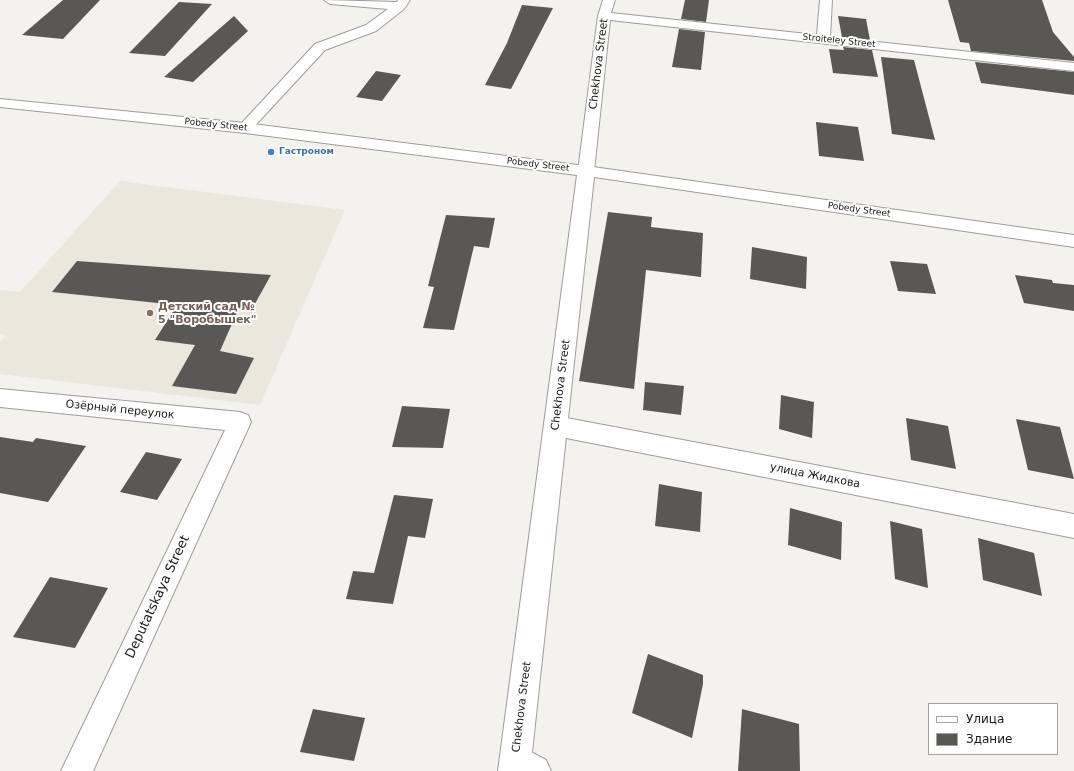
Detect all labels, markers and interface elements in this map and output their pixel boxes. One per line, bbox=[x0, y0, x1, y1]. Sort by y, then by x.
street label: Chekhova Street bbox=[587, 18, 611, 110]
street label: Stroiteley Street bbox=[802, 32, 876, 50]
street label: Pobedy Street bbox=[184, 116, 248, 134]
marker: Гастроном bbox=[266, 147, 276, 157]
place label: Гастроном bbox=[279, 147, 334, 157]
street label: Pobedy Street bbox=[506, 156, 570, 174]
street label: Pobedy Street bbox=[827, 200, 891, 220]
place label: Детский сад № 5 "Воробышек" bbox=[158, 300, 257, 326]
marker: Детский сад № 5 "Воробышек" bbox=[145, 308, 155, 318]
street label: Chekhova Street bbox=[549, 339, 573, 431]
street label: Озёрный переулок bbox=[65, 398, 175, 422]
street label: улица Жидкова bbox=[769, 461, 861, 491]
street label: Deputatskaya Street bbox=[123, 533, 193, 661]
street label: Chekhova Street bbox=[510, 661, 534, 753]
legend bbox=[928, 703, 1058, 755]
text: Улица bbox=[966, 712, 1004, 726]
text: Здание bbox=[966, 732, 1012, 746]

